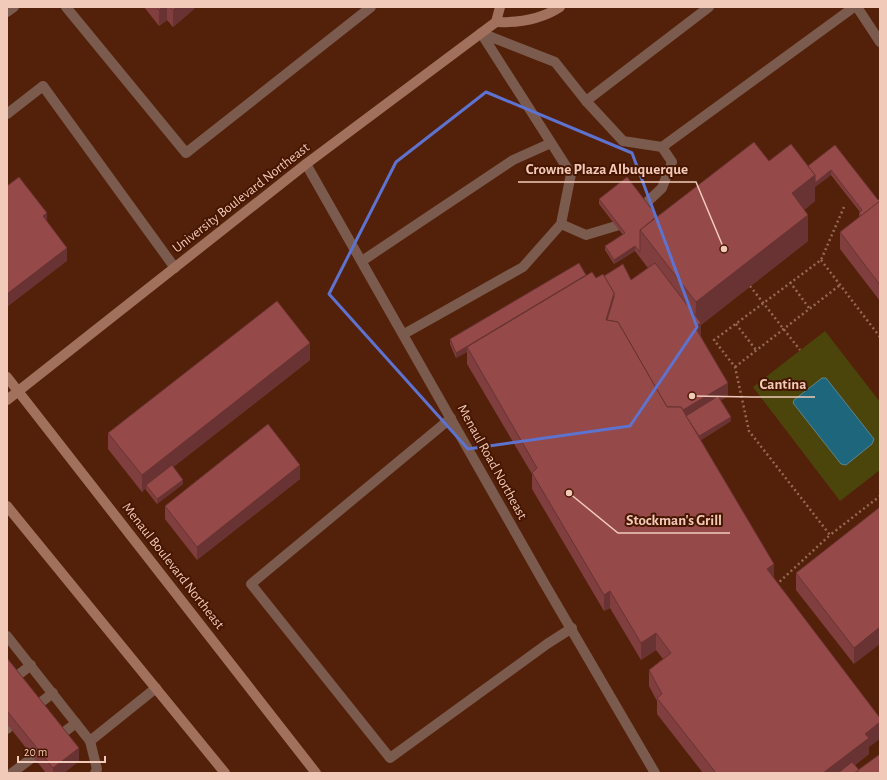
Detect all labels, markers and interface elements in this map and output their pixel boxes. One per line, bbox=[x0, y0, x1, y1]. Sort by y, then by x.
street label: University Boulevard Northeast bbox=[170, 140, 312, 256]
callout: Crowne Plaza Albuquerque bbox=[518, 155, 696, 182]
text: Crowne Plaza Albuquerque bbox=[526, 162, 688, 177]
callout: Cantina bbox=[752, 370, 815, 397]
text: Cantina bbox=[760, 377, 806, 392]
street label: Menaul Road Northeast bbox=[455, 402, 530, 522]
street label: Menaul Boulevard Northeast bbox=[119, 500, 227, 632]
callout: Stockman's Grill bbox=[618, 506, 730, 533]
text: Stockman's Grill bbox=[626, 513, 722, 528]
scale bar bbox=[18, 738, 105, 764]
text: 20 m bbox=[24, 746, 47, 758]

